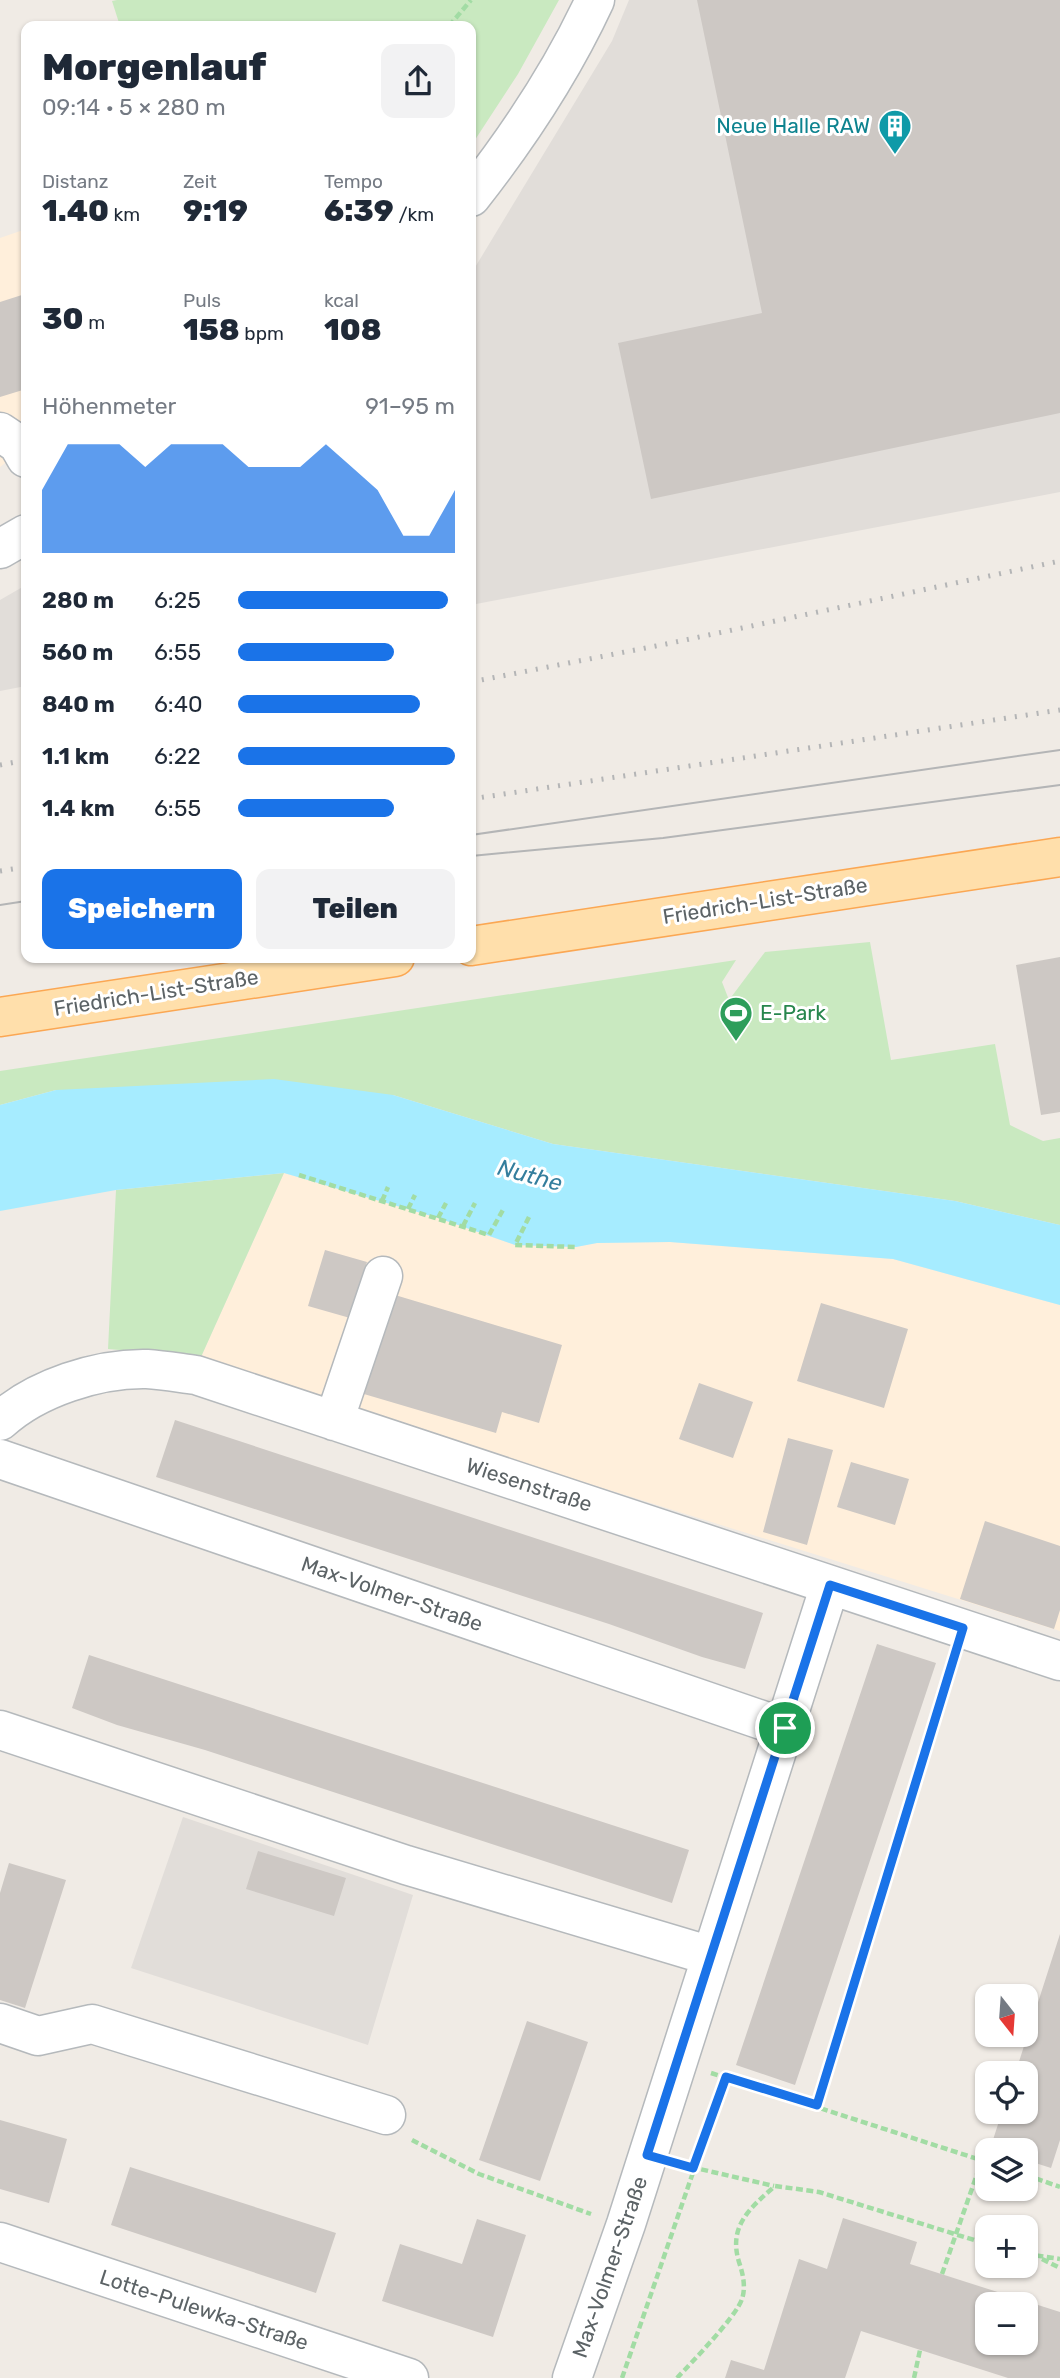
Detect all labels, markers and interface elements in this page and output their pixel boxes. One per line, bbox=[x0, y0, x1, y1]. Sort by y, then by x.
text: Morgenlauf bbox=[42, 44, 266, 90]
button: share bbox=[381, 44, 455, 118]
text: 09:14 · 5 × 280 m bbox=[42, 93, 226, 121]
building icon: Neue Halle RAW bbox=[876, 107, 914, 156]
place label: Neue Halle RAW bbox=[716, 113, 870, 138]
text: Distanz bbox=[42, 170, 108, 193]
text: Zeit bbox=[183, 170, 217, 193]
text: Tempo bbox=[324, 170, 383, 193]
text: 1.40 bbox=[42, 193, 109, 229]
text: 9:19 bbox=[183, 193, 248, 229]
text: 6:39 bbox=[324, 193, 394, 229]
text: km bbox=[109, 203, 140, 226]
text: /km bbox=[394, 203, 434, 226]
text: Puls bbox=[183, 289, 221, 312]
text: kcal bbox=[324, 289, 359, 312]
text: 30 bbox=[42, 301, 84, 337]
text: m bbox=[84, 311, 105, 334]
text: 158 bbox=[183, 312, 240, 348]
text: 108 bbox=[324, 312, 382, 348]
text: bpm bbox=[240, 322, 284, 345]
text: Höhenmeter bbox=[42, 392, 176, 420]
text: 91–95 m bbox=[365, 392, 455, 420]
text: 280 m bbox=[42, 586, 114, 614]
text: 6:25 bbox=[154, 586, 201, 614]
text: 560 m bbox=[42, 638, 113, 666]
text: 6:55 bbox=[154, 638, 201, 666]
text: 840 m bbox=[42, 690, 115, 718]
text: 6:40 bbox=[154, 690, 203, 718]
text: 1.1 km bbox=[42, 742, 109, 770]
text: 6:22 bbox=[154, 742, 201, 770]
text: 1.4 km bbox=[42, 794, 115, 822]
text: 6:55 bbox=[154, 794, 201, 822]
button: Speichern bbox=[42, 869, 242, 949]
button: Teilen bbox=[256, 869, 455, 949]
street label: Friedrich-List-Straße bbox=[661, 872, 869, 929]
street label: Friedrich-List-Straße bbox=[52, 964, 260, 1021]
sports icon: E-Park bbox=[717, 994, 755, 1043]
place label: E-Park bbox=[760, 1000, 826, 1025]
water label: Nuthe bbox=[495, 1153, 565, 1197]
street label: Wiesenstraße bbox=[463, 1452, 595, 1517]
street label: Max-Volmer-Straße bbox=[298, 1551, 486, 1636]
pin bbox=[755, 1698, 815, 1758]
icon: arrive bbox=[766, 1709, 804, 1747]
north arrow bbox=[975, 1984, 1038, 2048]
map controls bbox=[975, 1984, 1038, 2355]
button: locate bbox=[975, 2061, 1038, 2124]
button: layers bbox=[975, 2138, 1038, 2201]
street label: Max-Volmer-Straße bbox=[567, 2173, 652, 2361]
button: + bbox=[975, 2215, 1038, 2278]
street label: Lotte-Pulewka-Straße bbox=[97, 2264, 312, 2355]
button: − bbox=[975, 2292, 1038, 2355]

